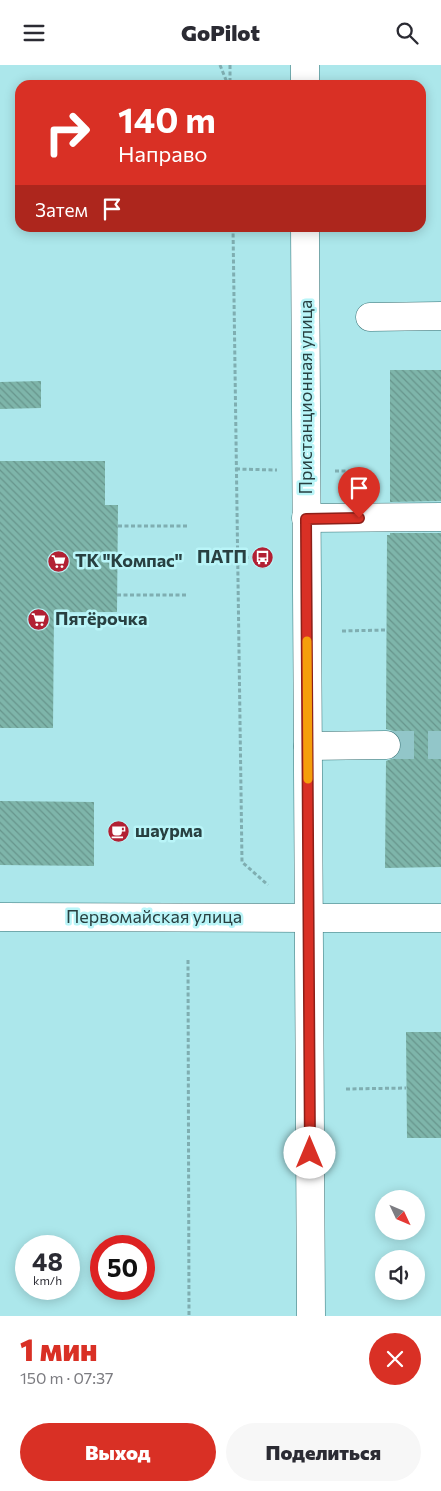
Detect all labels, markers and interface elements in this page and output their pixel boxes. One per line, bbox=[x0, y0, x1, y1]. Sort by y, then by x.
icon: menu bbox=[20, 19, 48, 47]
text: GoPilot bbox=[181, 19, 260, 46]
icon: search bbox=[393, 19, 421, 47]
text: 140 m bbox=[118, 97, 216, 140]
icon: right bbox=[35, 100, 100, 165]
text: Направо bbox=[118, 140, 208, 167]
icon: arrive bbox=[98, 195, 126, 223]
text: Затем bbox=[35, 198, 88, 221]
street label: Пристанционная улица bbox=[294, 300, 316, 494]
pin bbox=[338, 467, 380, 518]
icon: arrive bbox=[345, 474, 373, 502]
place label: ПАТП bbox=[197, 545, 247, 567]
bus stop icon: ПАТП bbox=[251, 545, 275, 569]
supermarket icon: ТК "Компас" bbox=[47, 549, 71, 573]
place label: ТК "Компас" bbox=[75, 549, 183, 571]
supermarket icon: Пятёрочка bbox=[27, 607, 51, 631]
place label: Пятёрочка bbox=[55, 607, 147, 629]
cafe icon: шаурма bbox=[107, 819, 131, 843]
place label: шаурма bbox=[135, 819, 203, 841]
street label: Первомайская улица bbox=[66, 905, 242, 927]
position arrow bbox=[283, 1126, 335, 1178]
north arrow bbox=[375, 1190, 425, 1240]
map controls bbox=[375, 1190, 425, 1300]
speed limit sign: 50 bbox=[90, 1235, 155, 1300]
text: 48 bbox=[32, 1246, 63, 1276]
button: sound bbox=[375, 1250, 425, 1300]
text: km/h bbox=[33, 1273, 62, 1287]
text: 1 мин bbox=[20, 1330, 98, 1367]
button: close bbox=[369, 1333, 421, 1385]
text: 150 m · 07:37 bbox=[20, 1368, 114, 1387]
button: Выход bbox=[20, 1423, 216, 1481]
button: Поделиться bbox=[226, 1423, 421, 1481]

